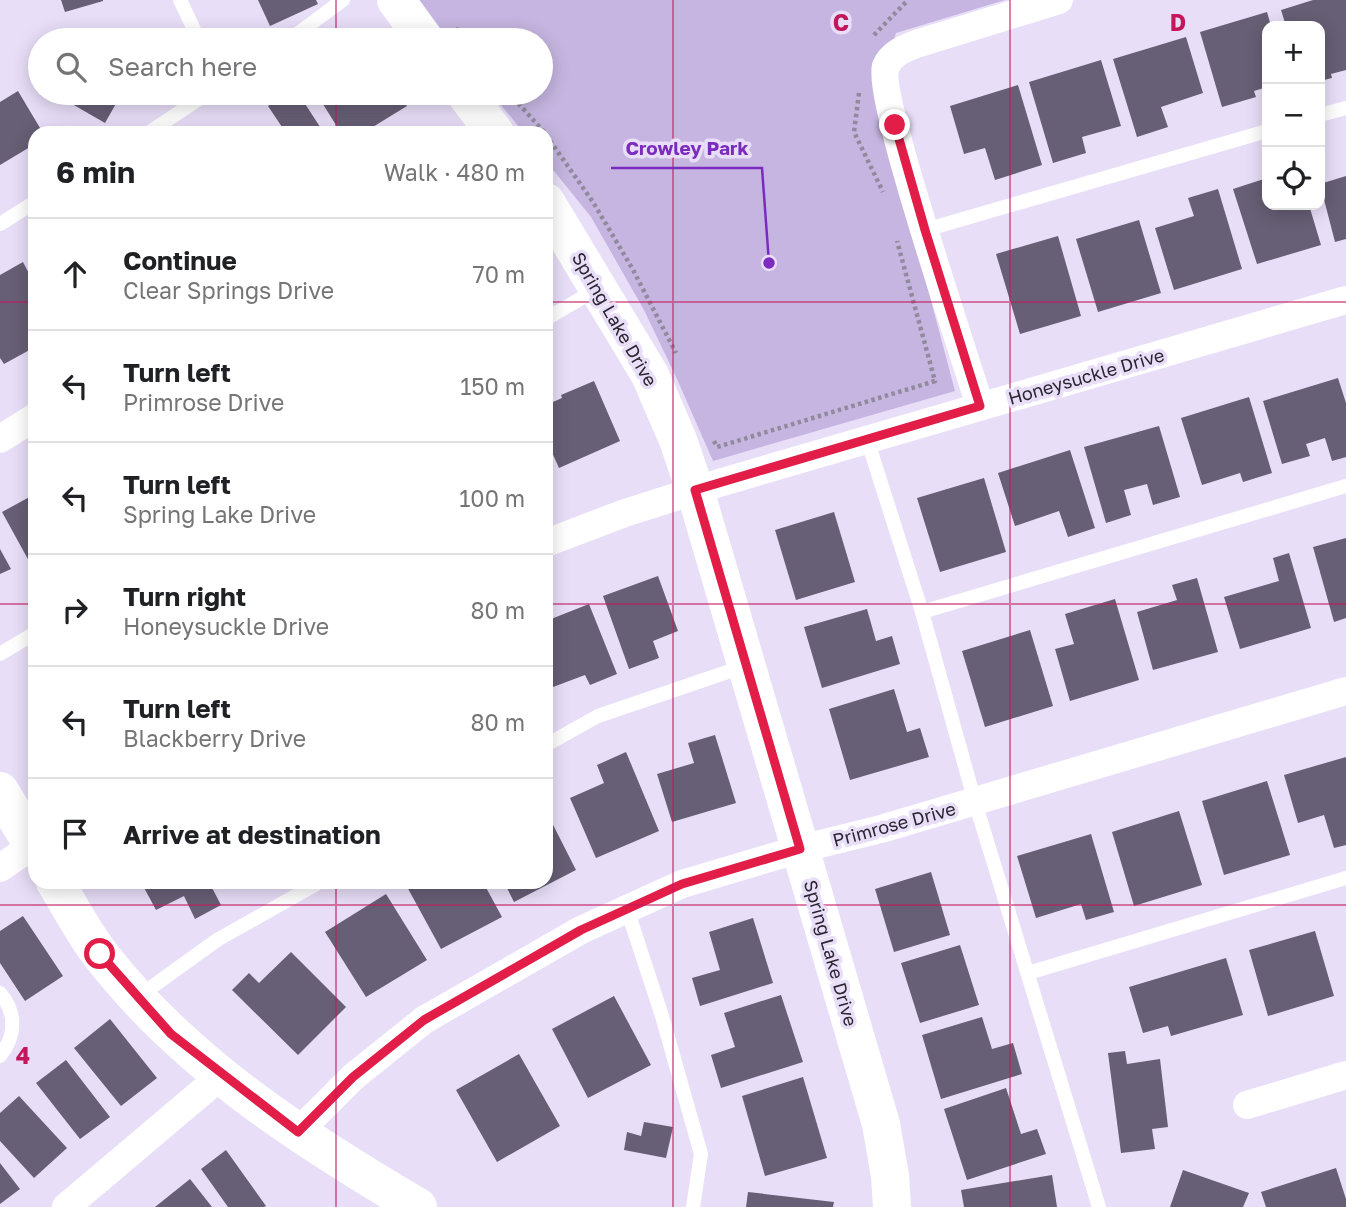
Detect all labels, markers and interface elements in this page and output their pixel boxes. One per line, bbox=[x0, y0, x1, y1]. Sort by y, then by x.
text: C bbox=[833, 8, 849, 36]
text: D bbox=[1170, 8, 1186, 36]
map controls bbox=[1262, 21, 1325, 210]
button: + bbox=[1262, 21, 1325, 84]
search box bbox=[28, 28, 553, 105]
icon: search bbox=[52, 48, 90, 86]
text: Search here bbox=[108, 51, 257, 82]
button: − bbox=[1262, 84, 1325, 147]
route end bbox=[879, 109, 910, 140]
callout: Crowley Park bbox=[611, 128, 762, 168]
text: Crowley Park bbox=[626, 136, 748, 159]
button: locate bbox=[1262, 147, 1325, 210]
text: 6 min bbox=[56, 154, 135, 190]
text: Walk · 480 m bbox=[384, 158, 525, 186]
text: Continue bbox=[123, 245, 237, 276]
street label: Spring Lake Drive bbox=[568, 248, 662, 390]
icon: ahead bbox=[56, 255, 94, 293]
text: 70 m bbox=[472, 260, 525, 288]
text: Clear Springs Drive bbox=[123, 276, 334, 304]
street label: Honeysuckle Drive bbox=[1005, 343, 1167, 409]
text: Turn left bbox=[123, 357, 231, 388]
icon: left bbox=[56, 367, 94, 405]
text: 150 m bbox=[460, 372, 525, 400]
text: Primrose Drive bbox=[123, 388, 284, 416]
text: Turn left bbox=[123, 469, 231, 500]
icon: left bbox=[56, 479, 94, 517]
text: 100 m bbox=[459, 484, 525, 512]
text: Spring Lake Drive bbox=[123, 500, 316, 528]
text: Turn right bbox=[123, 581, 246, 612]
icon: right bbox=[56, 591, 94, 629]
text: 80 m bbox=[471, 596, 525, 624]
text: Honeysuckle Drive bbox=[123, 612, 329, 640]
text: Turn left bbox=[123, 693, 231, 724]
icon: left bbox=[56, 703, 94, 741]
text: 80 m bbox=[471, 708, 525, 736]
text: Blackberry Drive bbox=[123, 724, 306, 752]
street label: Primrose Drive bbox=[830, 797, 958, 851]
icon: arrive bbox=[56, 815, 94, 853]
text: Arrive at destination bbox=[123, 819, 381, 850]
street label: Spring Lake Drive bbox=[800, 877, 862, 1029]
route start bbox=[84, 938, 115, 969]
text: 4 bbox=[16, 1041, 30, 1069]

